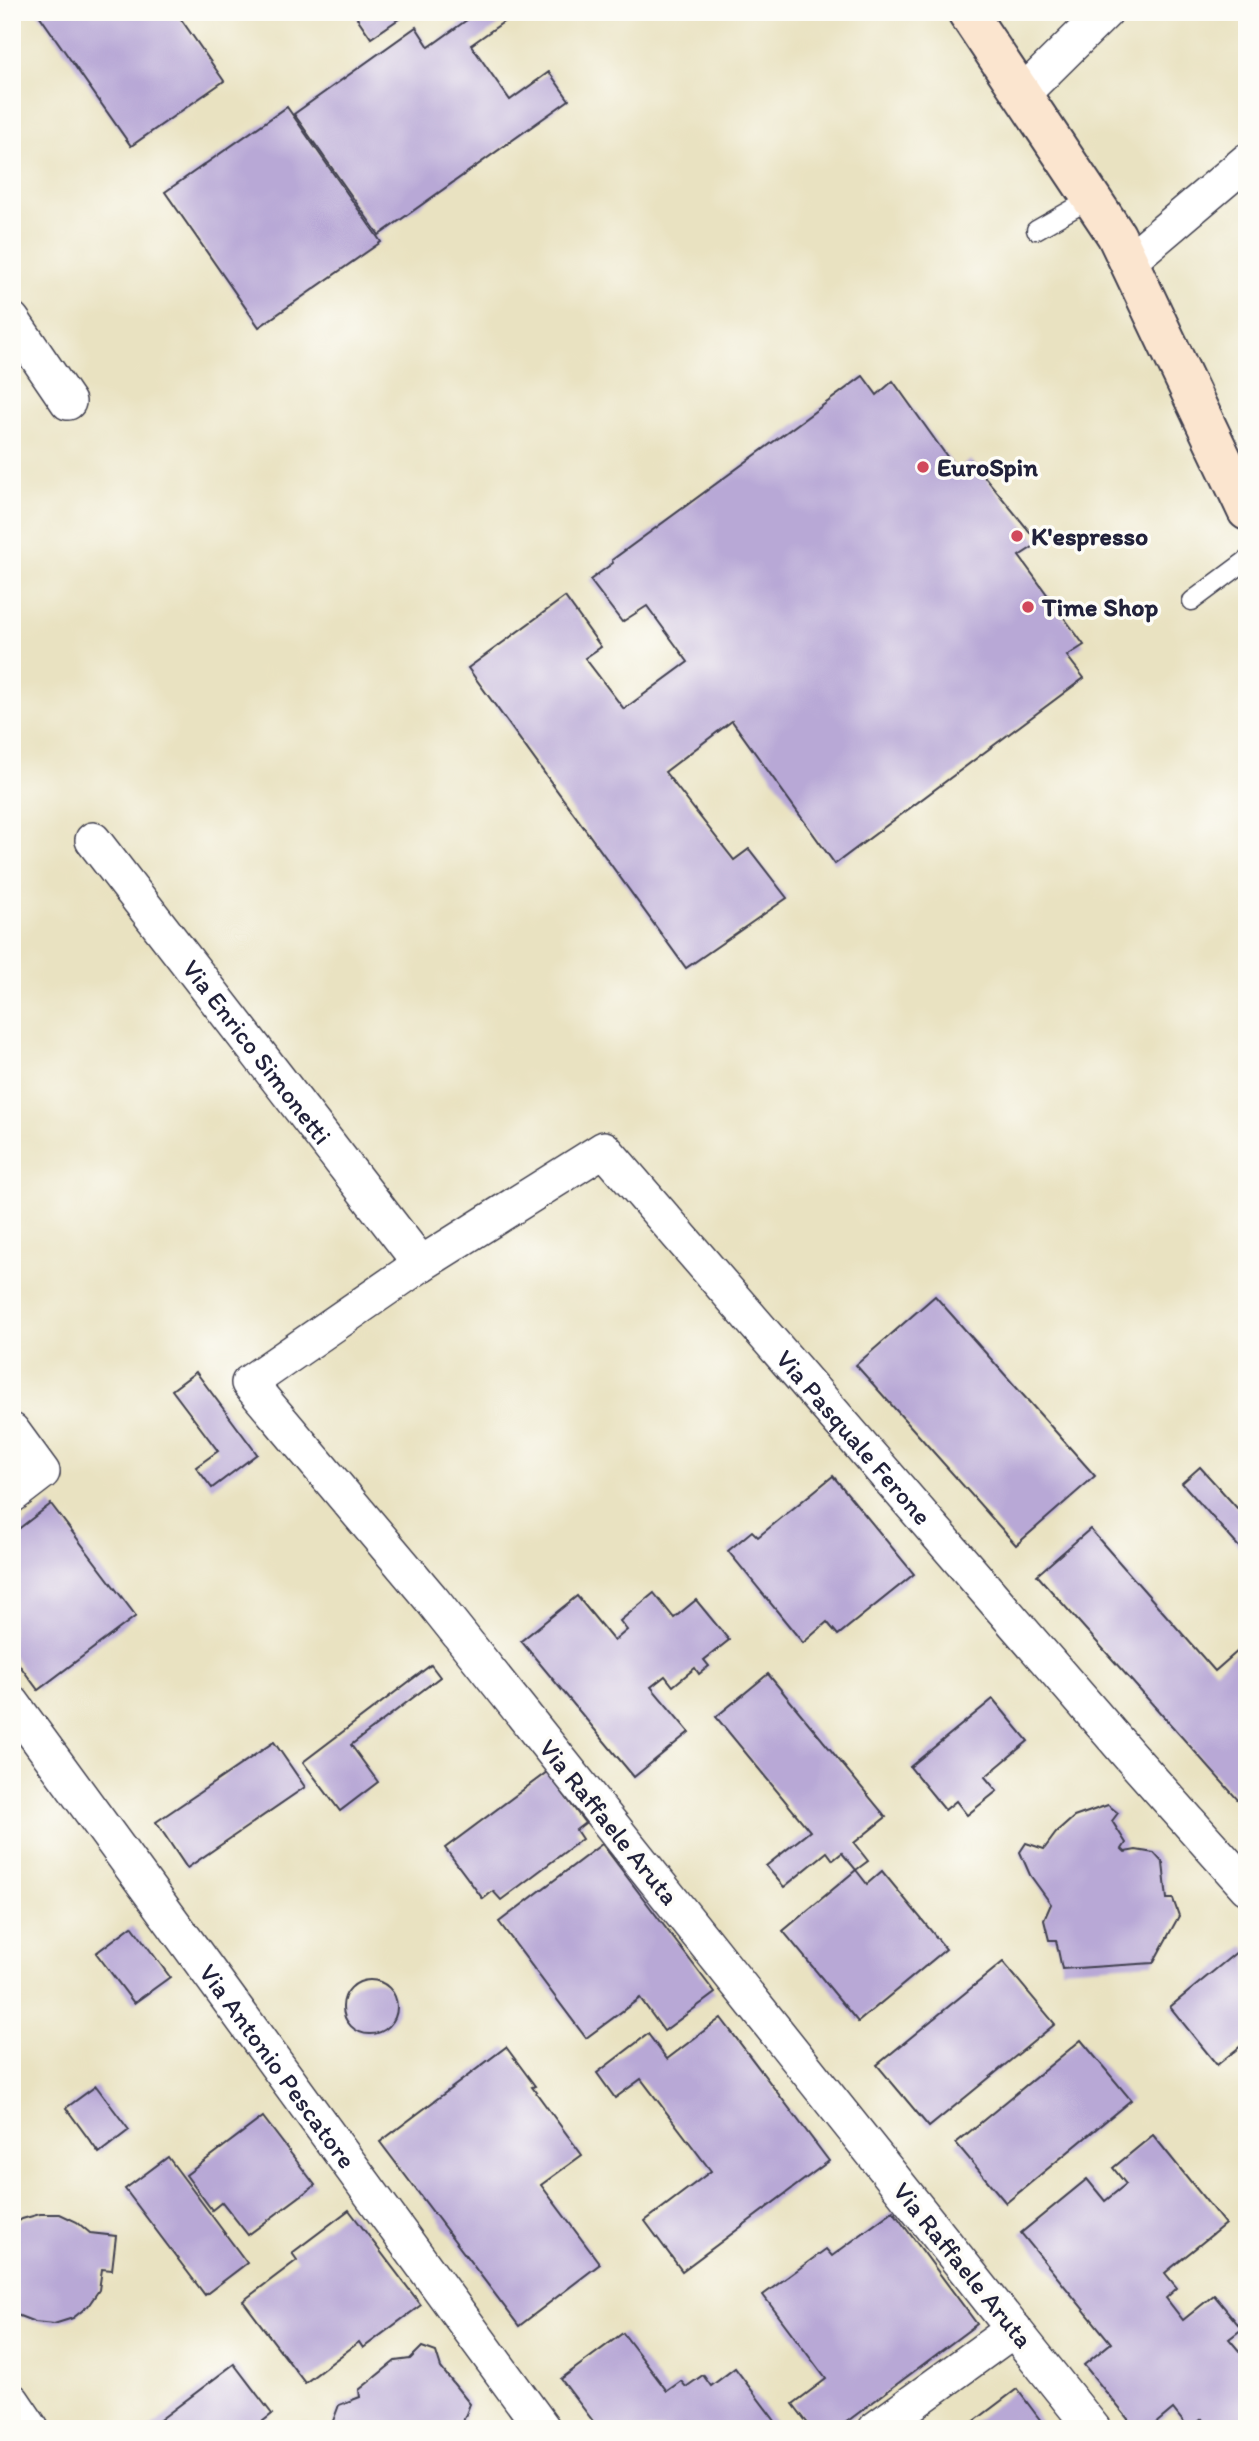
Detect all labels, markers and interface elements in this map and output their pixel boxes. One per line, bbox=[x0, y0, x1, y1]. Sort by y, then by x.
place label: EuroSpin bbox=[937, 451, 1038, 483]
marker: EuroSpin bbox=[915, 459, 931, 475]
place label: K'espresso bbox=[1031, 520, 1148, 552]
marker: K'espresso bbox=[1009, 528, 1025, 544]
place label: Time Shop bbox=[1041, 591, 1158, 623]
marker: Time Shop bbox=[1020, 599, 1036, 615]
street label: Via Enrico Simonetti bbox=[175, 953, 339, 1151]
street label: Via Pasquale Ferone bbox=[769, 1343, 939, 1532]
street label: Via Raffaele Aruta bbox=[532, 1733, 686, 1912]
street label: Via Antonio Pescatore bbox=[192, 1958, 363, 2175]
street label: Via Raffaele Aruta bbox=[886, 2176, 1040, 2355]

